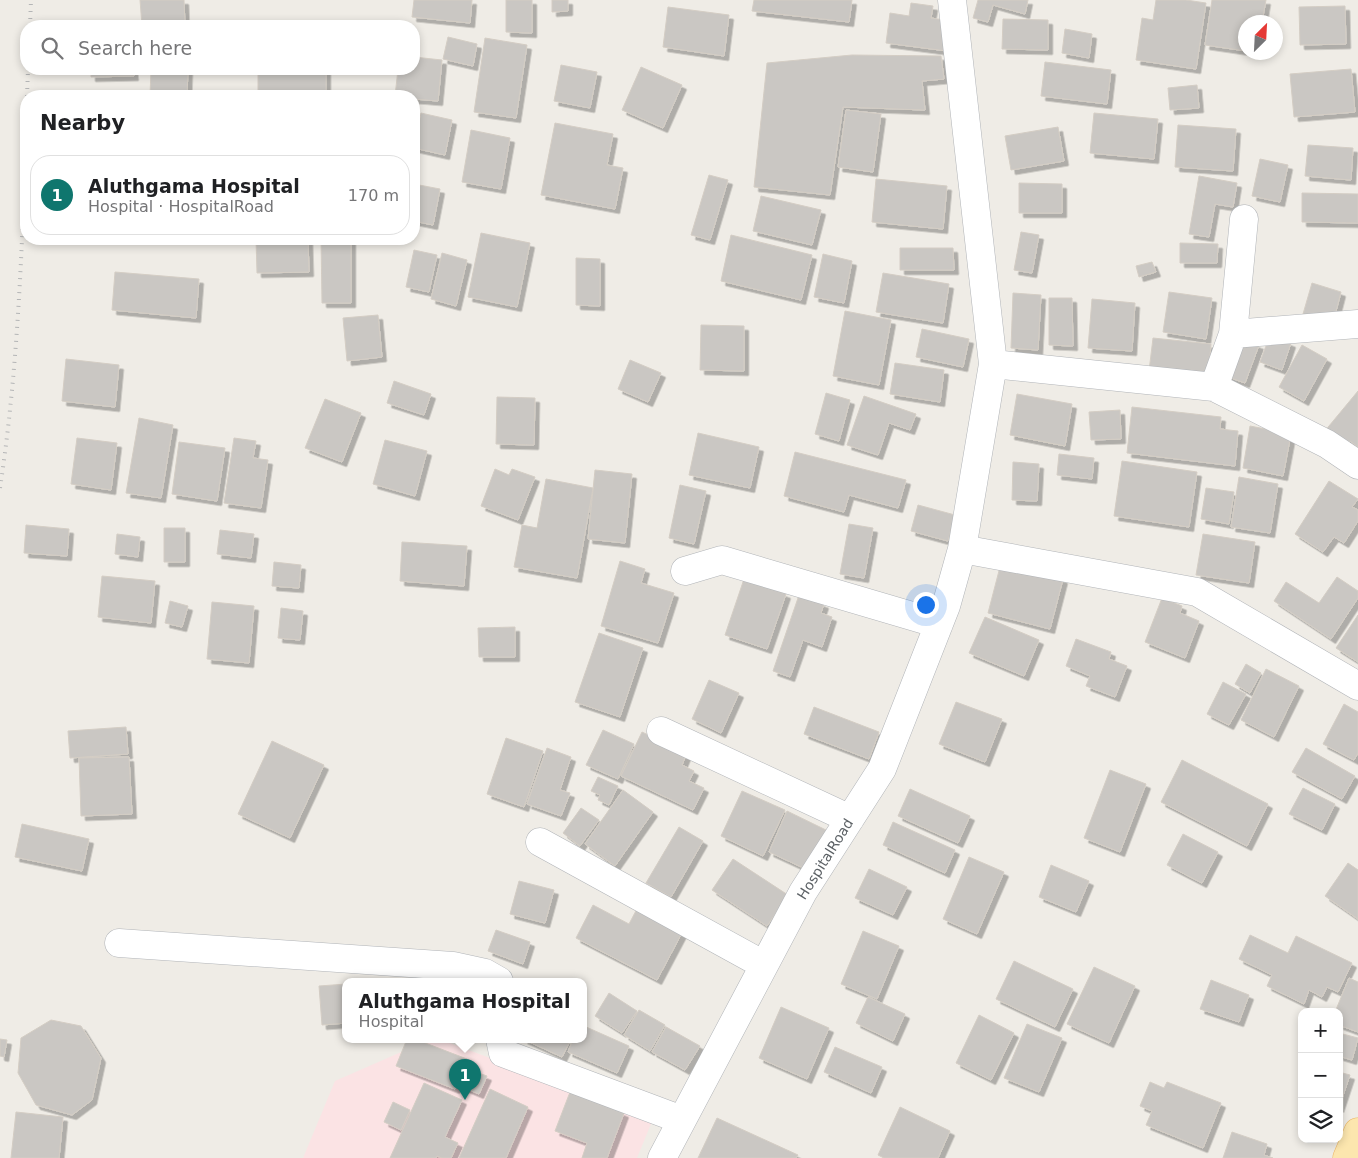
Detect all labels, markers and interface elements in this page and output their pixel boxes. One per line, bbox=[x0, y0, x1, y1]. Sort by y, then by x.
north arrow bbox=[1238, 15, 1283, 60]
search box bbox=[20, 20, 420, 75]
icon: search bbox=[38, 34, 66, 62]
text: Search here bbox=[78, 37, 192, 59]
text: Nearby bbox=[40, 111, 125, 135]
text: Aluthgama Hospital bbox=[88, 175, 300, 197]
text: 1 bbox=[51, 186, 63, 205]
text: 170 m bbox=[348, 186, 399, 205]
text: Hospital · HospitalRoad bbox=[88, 197, 274, 216]
your location bbox=[913, 592, 939, 618]
street label: HospitalRoad bbox=[794, 816, 856, 902]
popup bbox=[342, 978, 587, 1043]
text: Aluthgama Hospital bbox=[359, 990, 570, 1012]
map controls bbox=[1298, 1008, 1343, 1143]
button: + bbox=[1298, 1008, 1343, 1053]
text: Hospital bbox=[359, 1012, 424, 1031]
button: − bbox=[1298, 1053, 1343, 1098]
pin: 1 bbox=[449, 1059, 481, 1100]
button: layers bbox=[1298, 1098, 1343, 1143]

